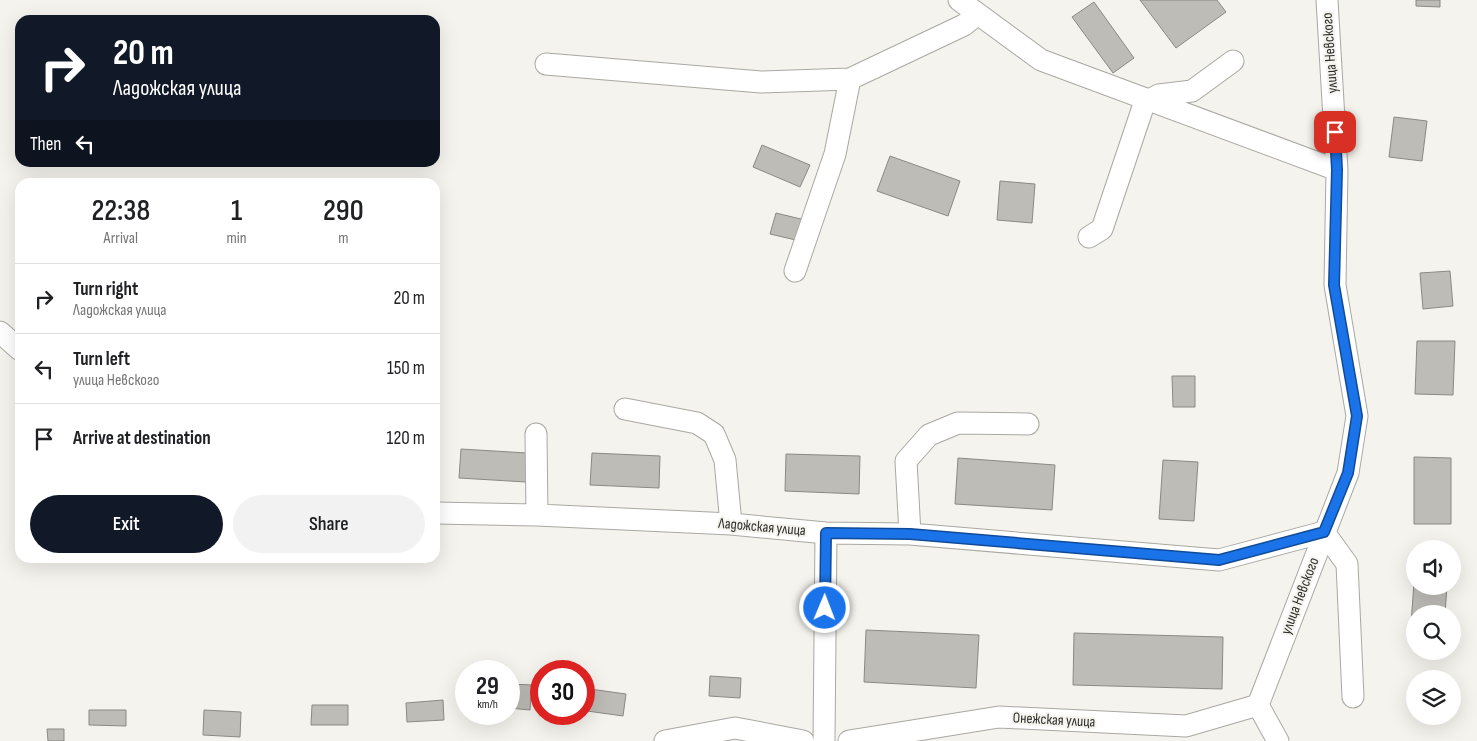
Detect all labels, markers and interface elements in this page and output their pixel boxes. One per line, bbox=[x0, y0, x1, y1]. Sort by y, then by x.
street label: улица Невского bbox=[1318, 12, 1342, 94]
text: 20 m bbox=[113, 32, 174, 75]
icon: right bbox=[30, 35, 95, 100]
text: Ладожская улица bbox=[113, 75, 242, 102]
pin bbox=[1314, 111, 1356, 153]
icon: arrive bbox=[1321, 118, 1349, 146]
icon: left bbox=[71, 130, 99, 158]
text: Then bbox=[30, 133, 61, 156]
text: 22:38 bbox=[91, 193, 150, 229]
text: 1 bbox=[231, 193, 242, 229]
text: 290 bbox=[323, 193, 364, 229]
text: Arrival bbox=[104, 229, 138, 248]
text: min bbox=[227, 229, 247, 248]
text: m bbox=[338, 229, 348, 248]
text: Turn right bbox=[73, 278, 138, 301]
icon: right bbox=[30, 285, 58, 313]
text: 20 m bbox=[393, 287, 425, 310]
text: Ладожская улица bbox=[73, 301, 167, 320]
text: Turn left bbox=[73, 348, 130, 371]
icon: left bbox=[30, 355, 58, 383]
text: 150 m bbox=[387, 357, 425, 380]
text: улица Невского bbox=[73, 371, 159, 390]
icon: arrive bbox=[30, 425, 58, 453]
text: Arrive at destination bbox=[73, 427, 211, 450]
text: 120 m bbox=[387, 427, 425, 450]
button: Exit bbox=[30, 495, 223, 553]
button: Share bbox=[233, 495, 425, 553]
street label: Ладожская улица bbox=[717, 514, 807, 540]
map controls bbox=[1406, 540, 1461, 725]
button: sound bbox=[1406, 540, 1461, 595]
street label: улица Невского bbox=[1277, 555, 1323, 637]
position arrow bbox=[798, 581, 850, 633]
button: search bbox=[1406, 605, 1461, 660]
speed limit sign: 30 bbox=[530, 660, 595, 725]
button: layers bbox=[1406, 670, 1461, 725]
text: 29 bbox=[476, 671, 499, 702]
text: km/h bbox=[477, 697, 498, 712]
street label: Онежская улица bbox=[1012, 708, 1096, 732]

